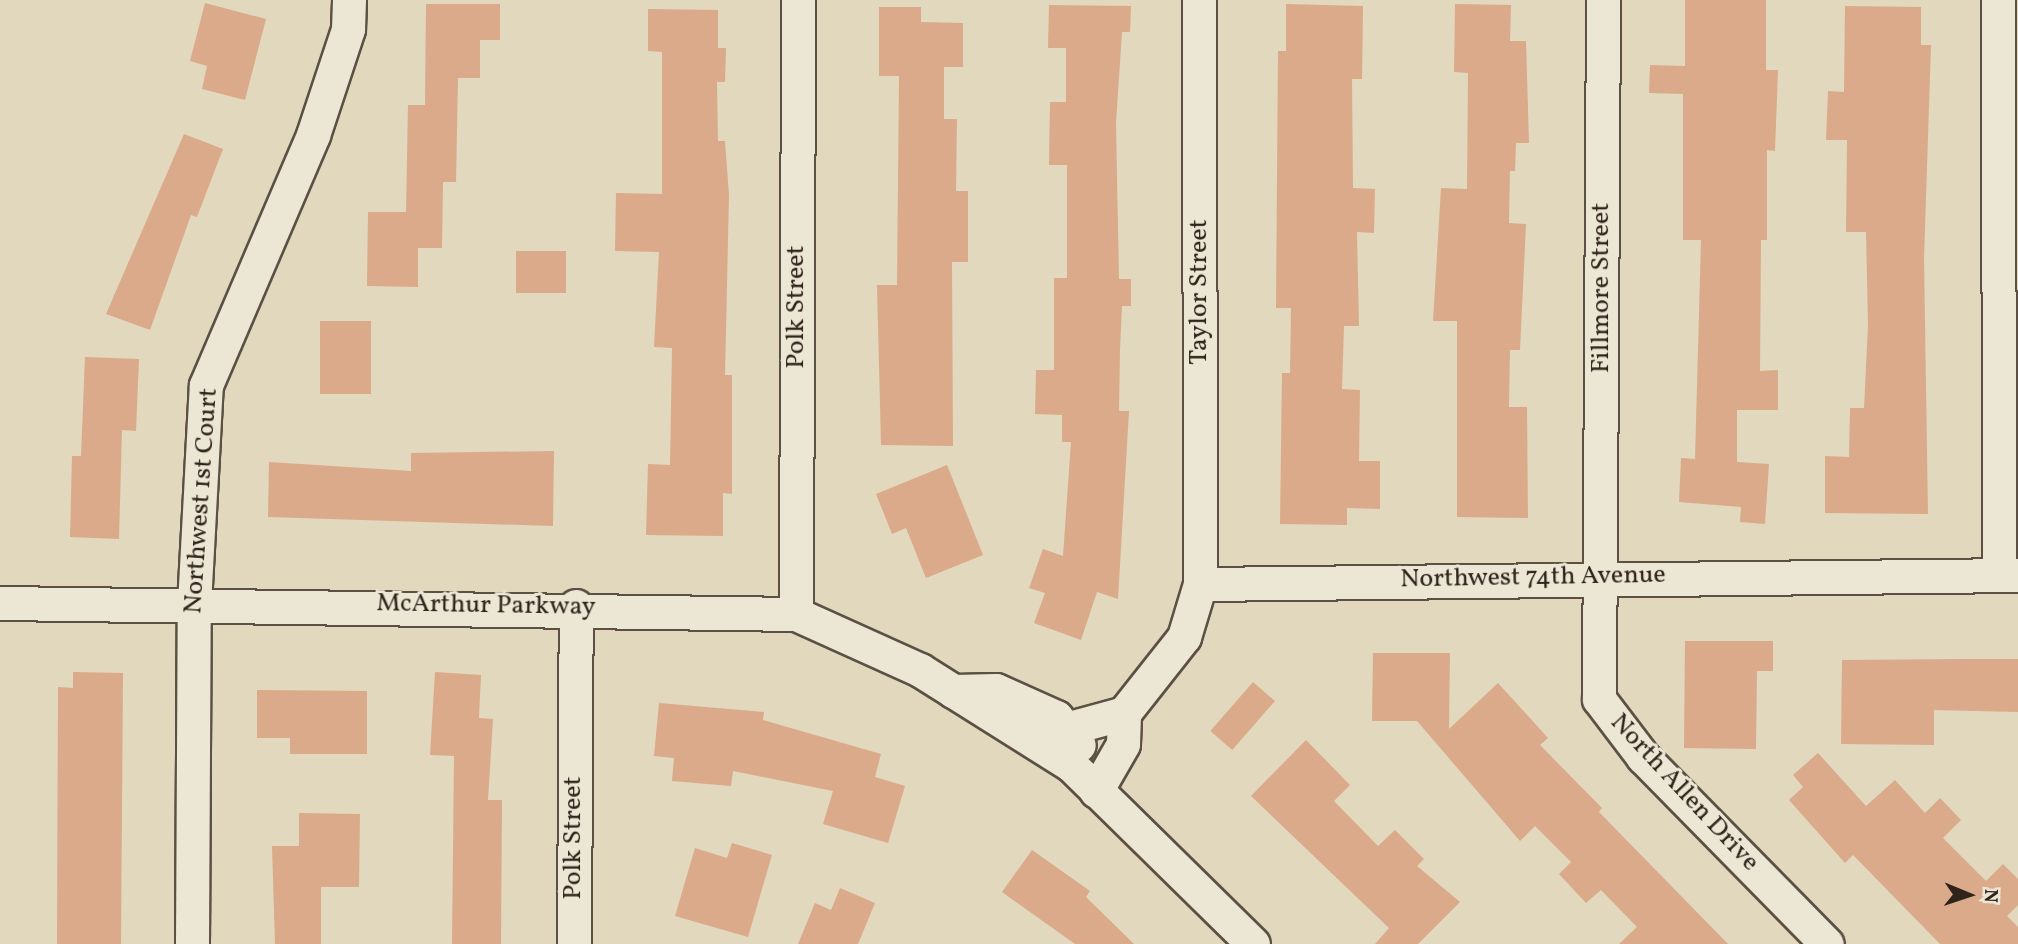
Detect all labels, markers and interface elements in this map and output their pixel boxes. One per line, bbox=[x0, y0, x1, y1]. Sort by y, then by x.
street label: Fillmore Street bbox=[1586, 203, 1618, 373]
street label: Taylor Street bbox=[1184, 219, 1216, 365]
street label: Polk Street bbox=[781, 245, 813, 369]
street label: Northwest 1st Court bbox=[179, 387, 225, 615]
street label: Northwest 74th Avenue bbox=[1400, 560, 1666, 596]
street label: McArthur Parkway bbox=[376, 588, 596, 624]
street label: North Allen Drive bbox=[1603, 708, 1765, 878]
street label: Polk Street bbox=[558, 776, 590, 900]
north arrow bbox=[1934, 860, 2004, 930]
text: N bbox=[1977, 888, 2003, 903]

